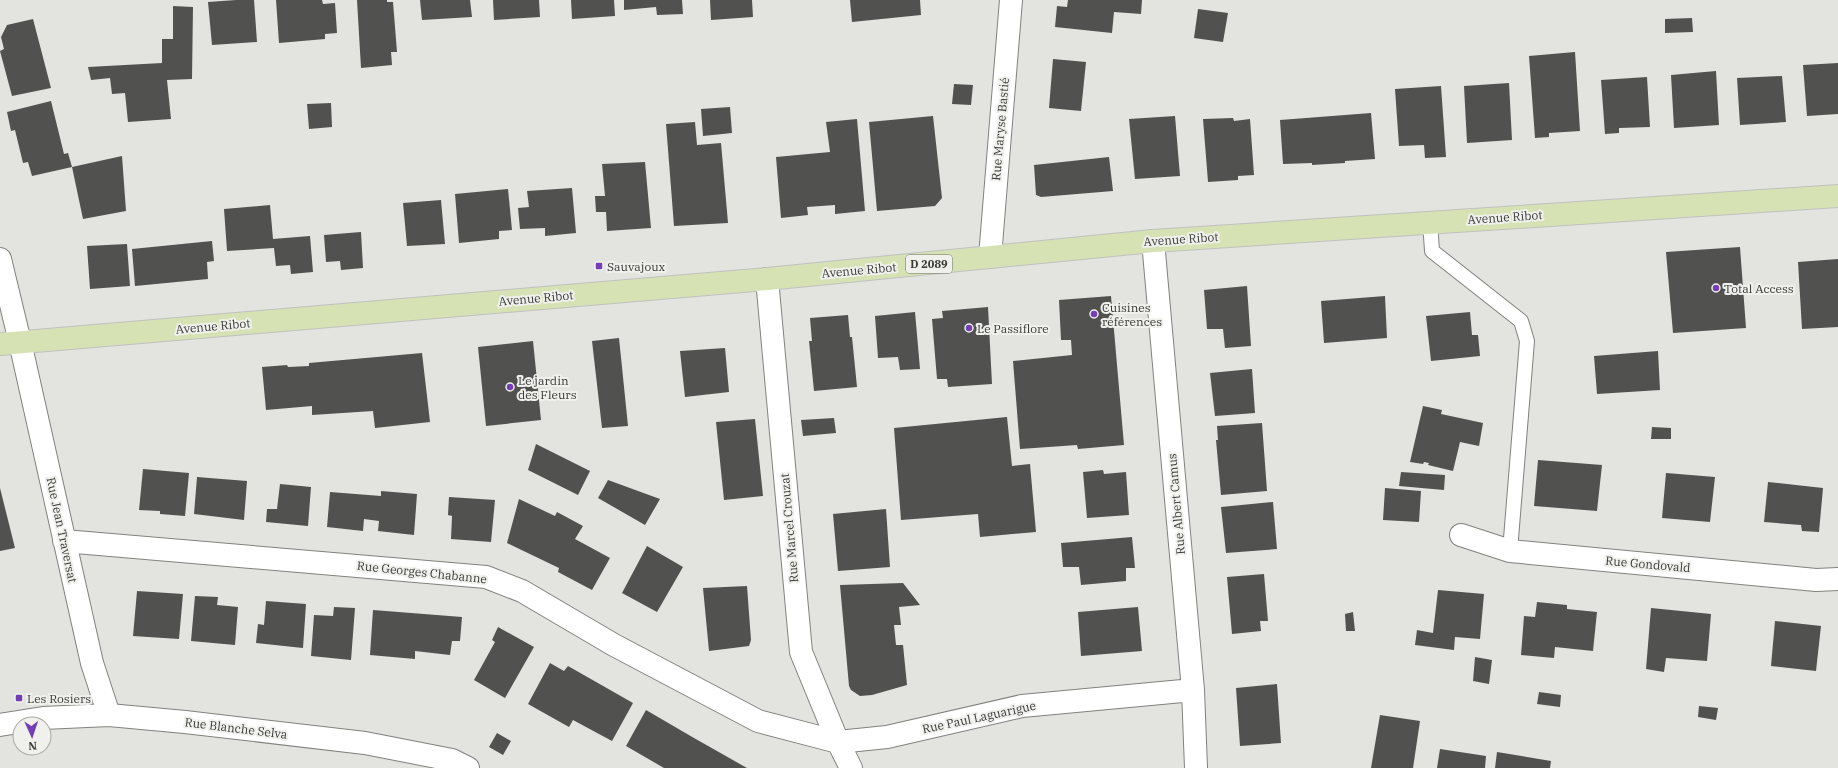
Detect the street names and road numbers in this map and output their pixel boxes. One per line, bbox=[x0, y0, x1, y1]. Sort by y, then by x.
street label: Rue Maryse Bastié bbox=[988, 77, 1012, 181]
street label: Avenue Ribot bbox=[1467, 207, 1543, 227]
street label: Avenue Ribot bbox=[1143, 229, 1219, 249]
road number: D 2089 bbox=[906, 255, 952, 273]
street label: Avenue Ribot bbox=[821, 259, 897, 281]
street label: Avenue Ribot bbox=[498, 287, 574, 309]
street label: Avenue Ribot bbox=[175, 315, 251, 337]
street label: Rue Albert Camus bbox=[1164, 453, 1188, 555]
street label: Rue Marcel Crouzat bbox=[777, 473, 801, 583]
street label: Rue Jean Traversat bbox=[43, 476, 81, 584]
street label: Rue Gondovald bbox=[1605, 553, 1691, 575]
street label: Rue Georges Chabanne bbox=[356, 558, 488, 586]
street label: Rue Paul Laguarigue bbox=[921, 698, 1037, 736]
street label: Rue Blanche Selva bbox=[184, 714, 289, 742]

